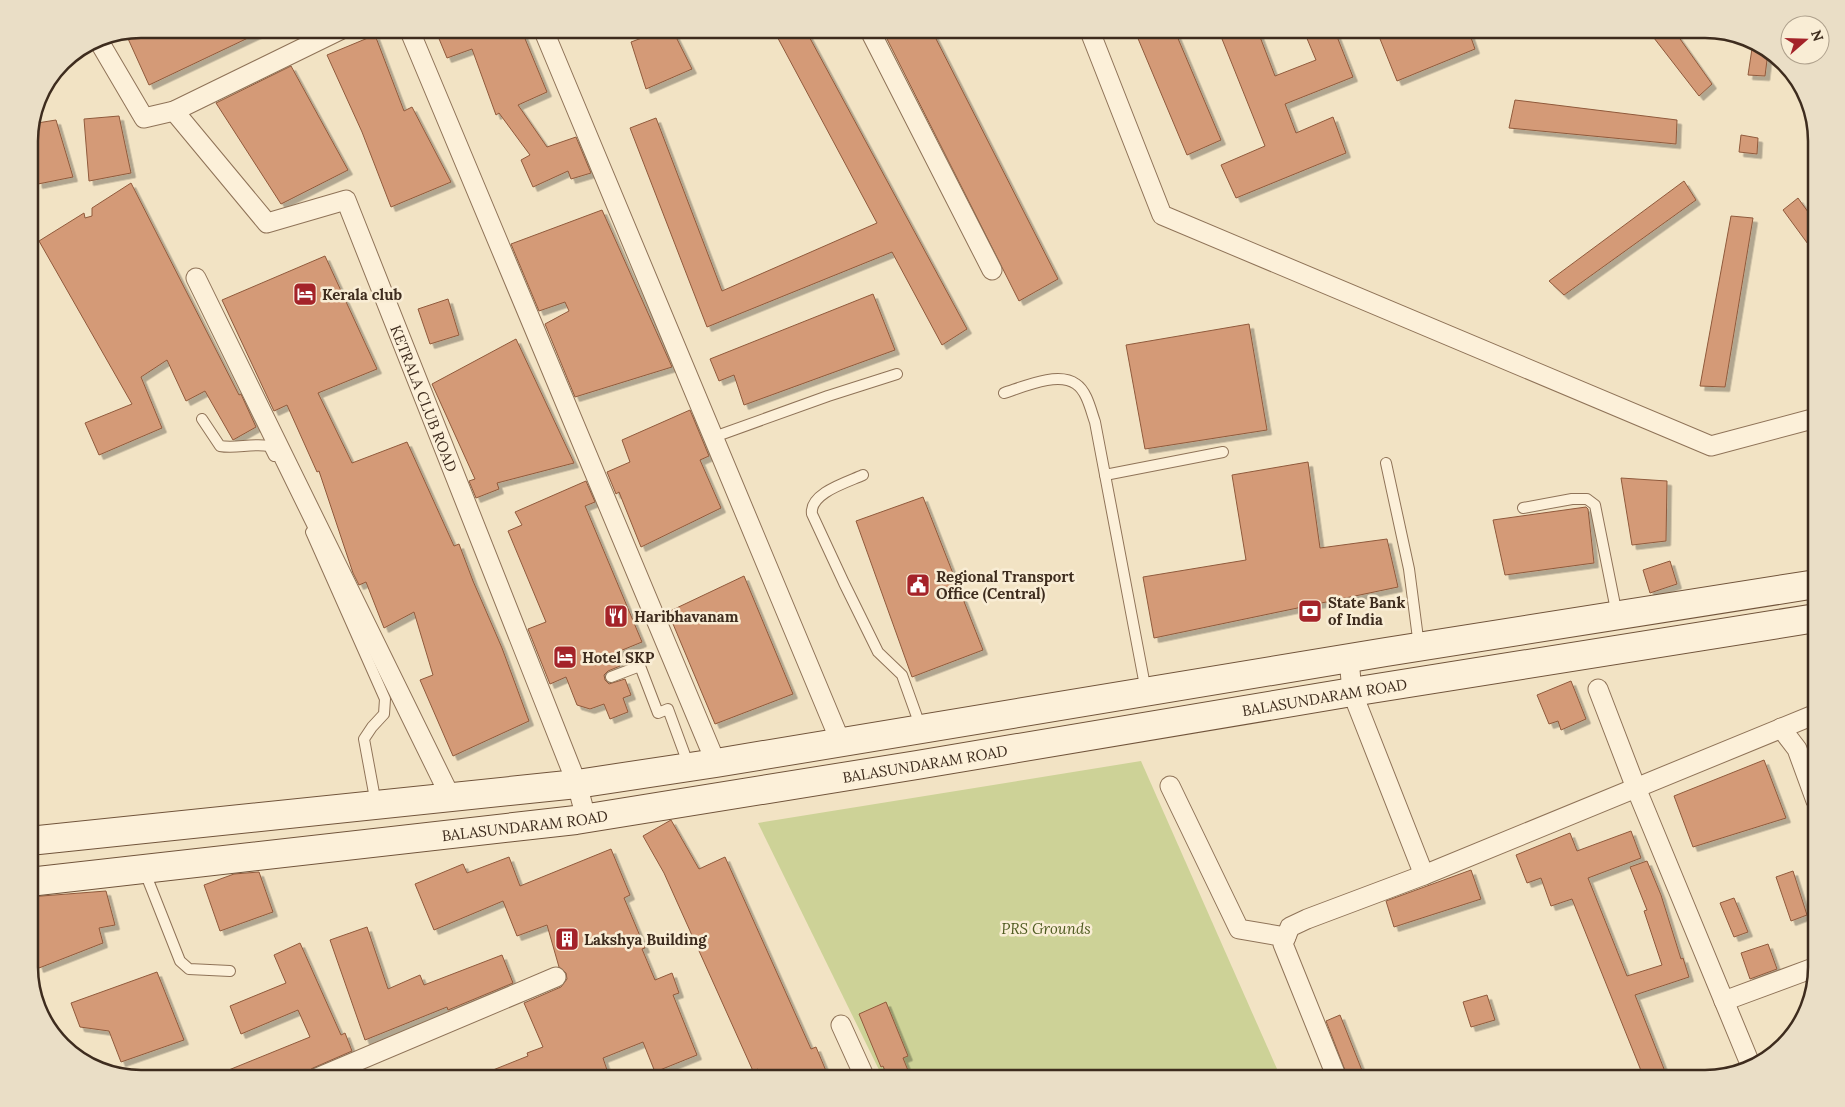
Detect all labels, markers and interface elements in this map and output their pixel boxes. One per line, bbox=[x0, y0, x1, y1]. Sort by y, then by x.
north arrow bbox=[1780, 15, 1830, 65]
text: N bbox=[1807, 27, 1828, 44]
hotel icon: Kerala club bbox=[292, 281, 318, 307]
place label: Kerala club bbox=[322, 285, 403, 304]
street label: KETRALA CLUB ROAD bbox=[387, 322, 462, 474]
place label: Regional Transport Office (Central) bbox=[936, 567, 1075, 604]
public building icon: Regional Transport Office (Central) bbox=[905, 572, 931, 598]
place label: State Bank of India bbox=[1328, 593, 1405, 629]
bank icon: State Bank of India bbox=[1297, 598, 1323, 624]
restaurant icon: Haribhavanam bbox=[603, 603, 629, 629]
place label: Haribhavanam bbox=[634, 607, 739, 626]
hotel icon: Hotel SKP bbox=[552, 644, 578, 670]
place label: Hotel SKP bbox=[582, 648, 655, 667]
street label: BALASUNDARAM ROAD bbox=[1240, 674, 1408, 720]
street label: BALASUNDARAM ROAD bbox=[841, 740, 1009, 786]
street label: BALASUNDARAM ROAD bbox=[441, 806, 609, 845]
park label: PRS Grounds bbox=[1001, 919, 1091, 938]
building icon: Lakshya Building bbox=[554, 926, 580, 952]
place label: Lakshya Building bbox=[584, 930, 707, 949]

